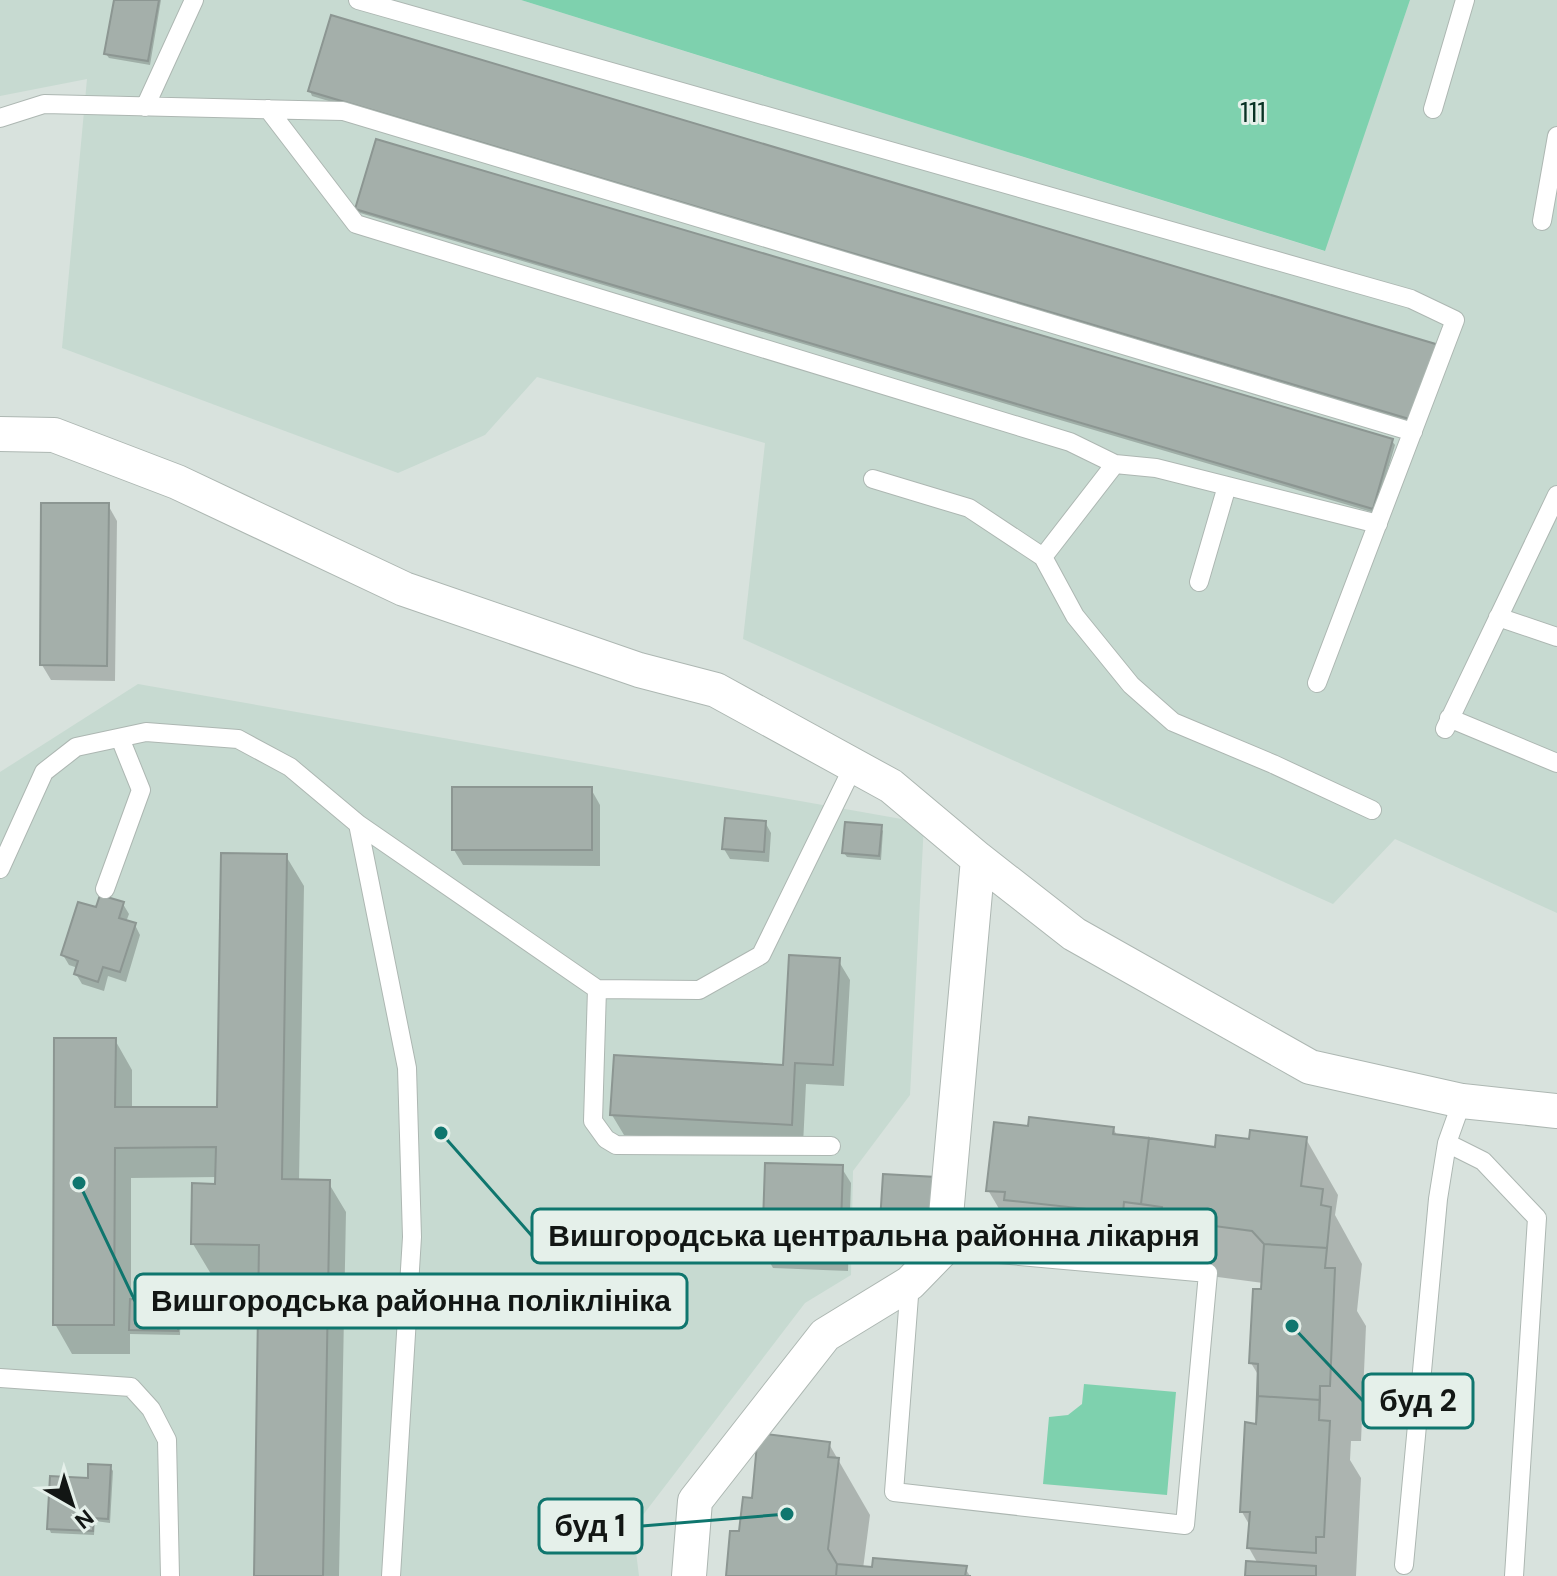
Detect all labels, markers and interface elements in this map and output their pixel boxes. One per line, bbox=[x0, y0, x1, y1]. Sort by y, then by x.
park label: 111 bbox=[1240, 94, 1266, 131]
callout: Вишгородська центральна районна лікарня bbox=[532, 1209, 1216, 1263]
text: Вишгородська центральна районна лікарня bbox=[548, 1216, 1200, 1255]
callout: Вишгородська районна поліклініка bbox=[135, 1274, 687, 1328]
text: Вишгородська районна поліклініка bbox=[151, 1281, 671, 1320]
callout: буд 2 bbox=[1363, 1374, 1473, 1428]
text: буд 2 bbox=[1379, 1381, 1457, 1420]
north arrow bbox=[32, 1464, 112, 1544]
callout: буд 1 bbox=[539, 1499, 642, 1553]
text: N bbox=[69, 1503, 100, 1535]
text: буд 1 bbox=[554, 1506, 626, 1545]

